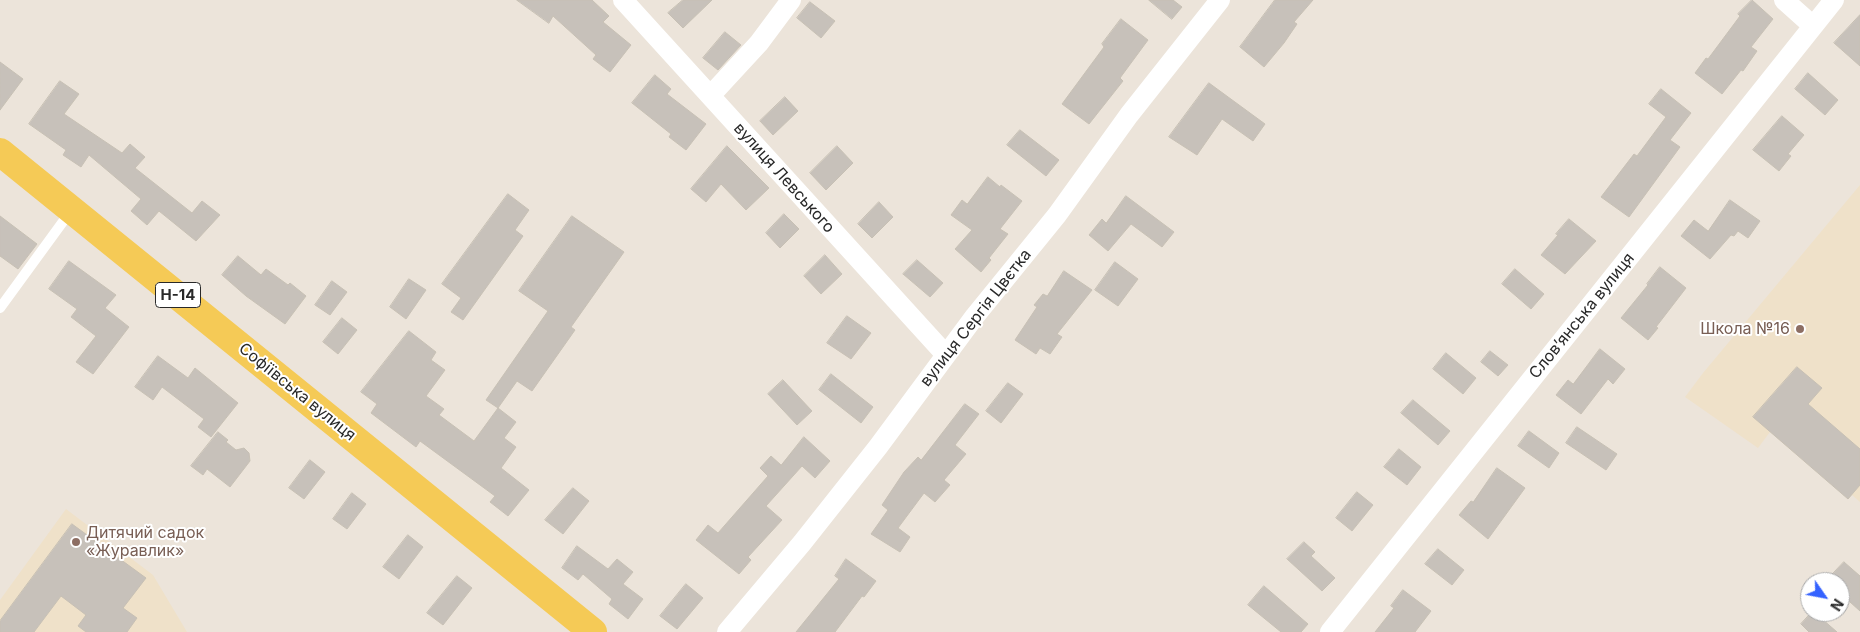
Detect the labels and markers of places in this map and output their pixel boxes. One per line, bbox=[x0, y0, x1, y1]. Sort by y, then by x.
place label: Школа №16 bbox=[1700, 319, 1790, 339]
marker: Школа №16 bbox=[1794, 323, 1806, 335]
place label: Дитячий садок «Журавлик» bbox=[86, 523, 204, 561]
marker: Дитячий садок «Журавлик» bbox=[70, 536, 82, 548]

